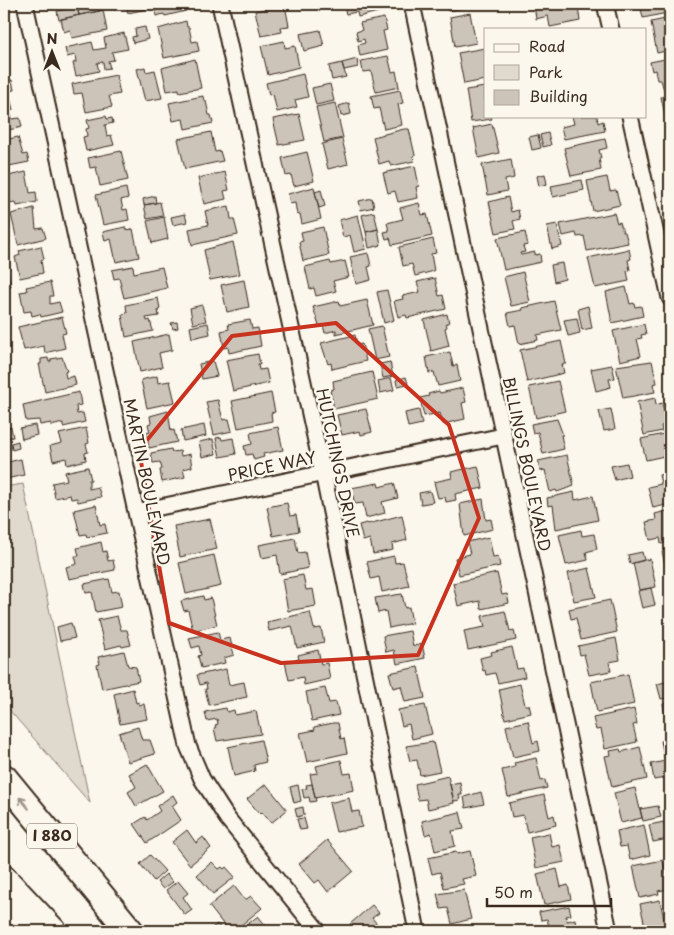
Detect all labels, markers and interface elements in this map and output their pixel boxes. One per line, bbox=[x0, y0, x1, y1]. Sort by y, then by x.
north arrow bbox=[28, 28, 78, 78]
text: N bbox=[46, 28, 58, 49]
legend bbox=[484, 28, 646, 118]
text: Road bbox=[529, 34, 565, 57]
text: Park bbox=[529, 60, 563, 83]
text: Building bbox=[529, 84, 588, 107]
street label: BILLINGS BOULEVARD bbox=[498, 374, 558, 553]
street label: HUTCHINGS DRIVE bbox=[311, 386, 367, 540]
street label: MARTIN BOULEVARD bbox=[119, 396, 177, 567]
street label: PRICE WAY bbox=[225, 444, 318, 486]
one-way arrow bbox=[19, 797, 30, 810]
road number: I 880 bbox=[27, 824, 77, 848]
scale bar bbox=[487, 875, 610, 907]
text: 50 m bbox=[494, 880, 533, 903]

